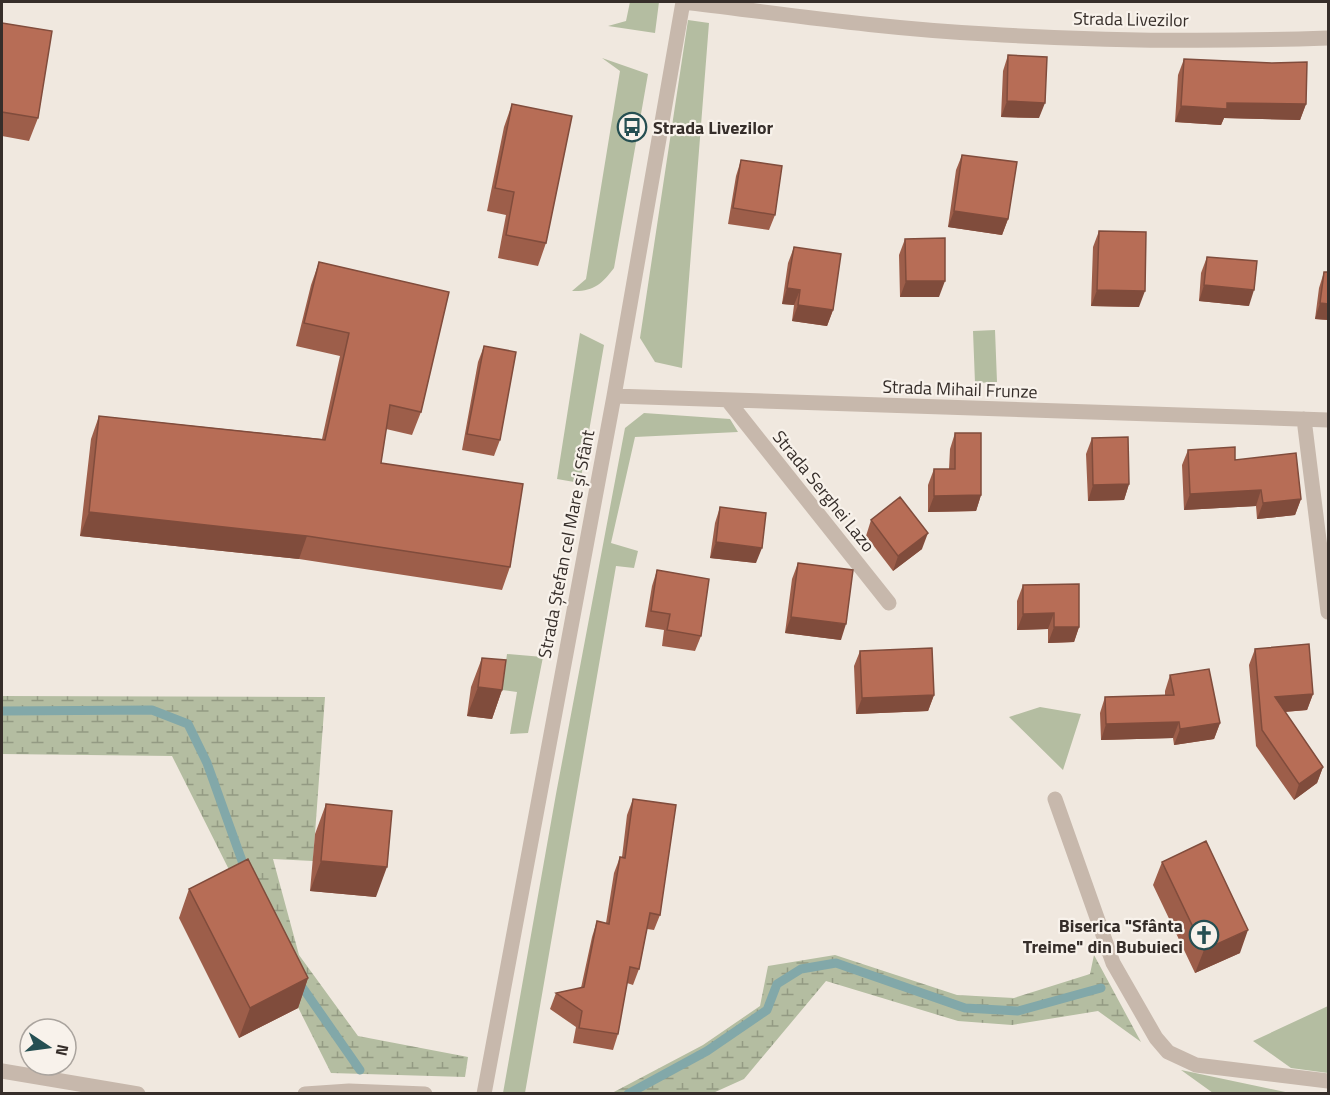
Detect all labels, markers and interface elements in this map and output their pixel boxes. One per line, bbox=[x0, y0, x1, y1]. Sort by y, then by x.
street label: Strada Livezilor bbox=[1073, 4, 1189, 34]
bus stop icon: Strada Livezilor bbox=[616, 111, 648, 143]
place label: Strada Livezilor bbox=[653, 114, 774, 141]
street label: Strada Mihail Frunze bbox=[882, 373, 1038, 405]
street label: Strada Serghei Lazo bbox=[766, 424, 882, 558]
street label: Strada Ștefan cel Mare și Sfânt bbox=[531, 427, 602, 661]
place label: Biserica "Sfânta Treime" din Bubuieci bbox=[1023, 912, 1183, 960]
church icon: Biserica "Sfânta Treime" din Bubuieci bbox=[1188, 919, 1220, 951]
north arrow bbox=[18, 1017, 78, 1077]
text: N bbox=[50, 1042, 76, 1058]

